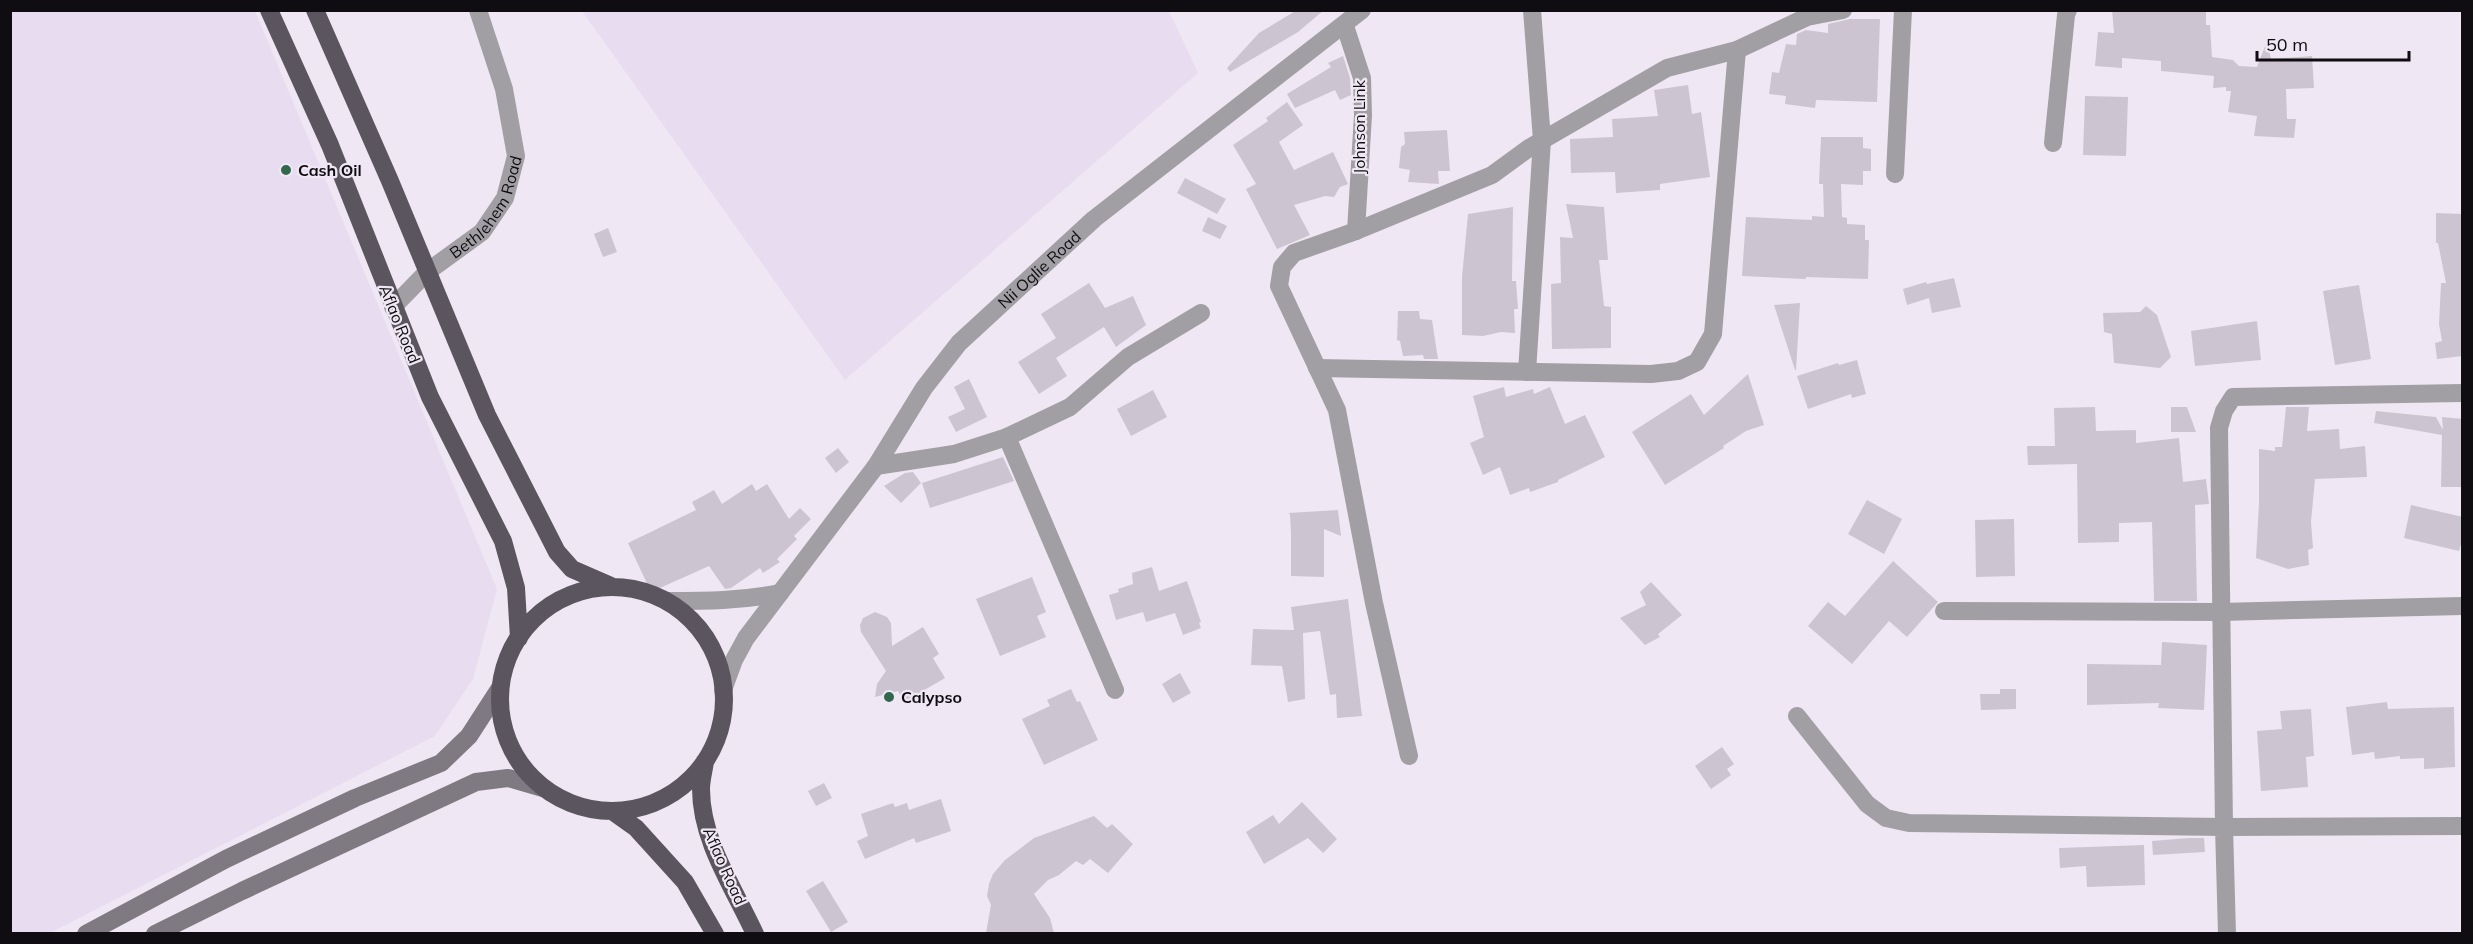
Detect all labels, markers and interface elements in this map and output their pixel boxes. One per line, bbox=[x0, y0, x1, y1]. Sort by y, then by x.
scale bar bbox=[2257, 24, 2408, 62]
text: 50 m bbox=[2266, 33, 2308, 56]
street label: Johnson Link bbox=[1349, 79, 1369, 174]
street label: Bethlehem Road bbox=[445, 153, 526, 263]
place label: Cash Oil bbox=[298, 160, 362, 180]
marker: Cash Oil bbox=[279, 163, 293, 177]
street label: Nii Oglie Road bbox=[993, 226, 1085, 312]
street label: Aflao Road bbox=[375, 282, 425, 366]
place label: Calypso bbox=[901, 687, 962, 707]
marker: Calypso bbox=[882, 690, 896, 704]
street label: Aflao Road bbox=[699, 824, 751, 908]

